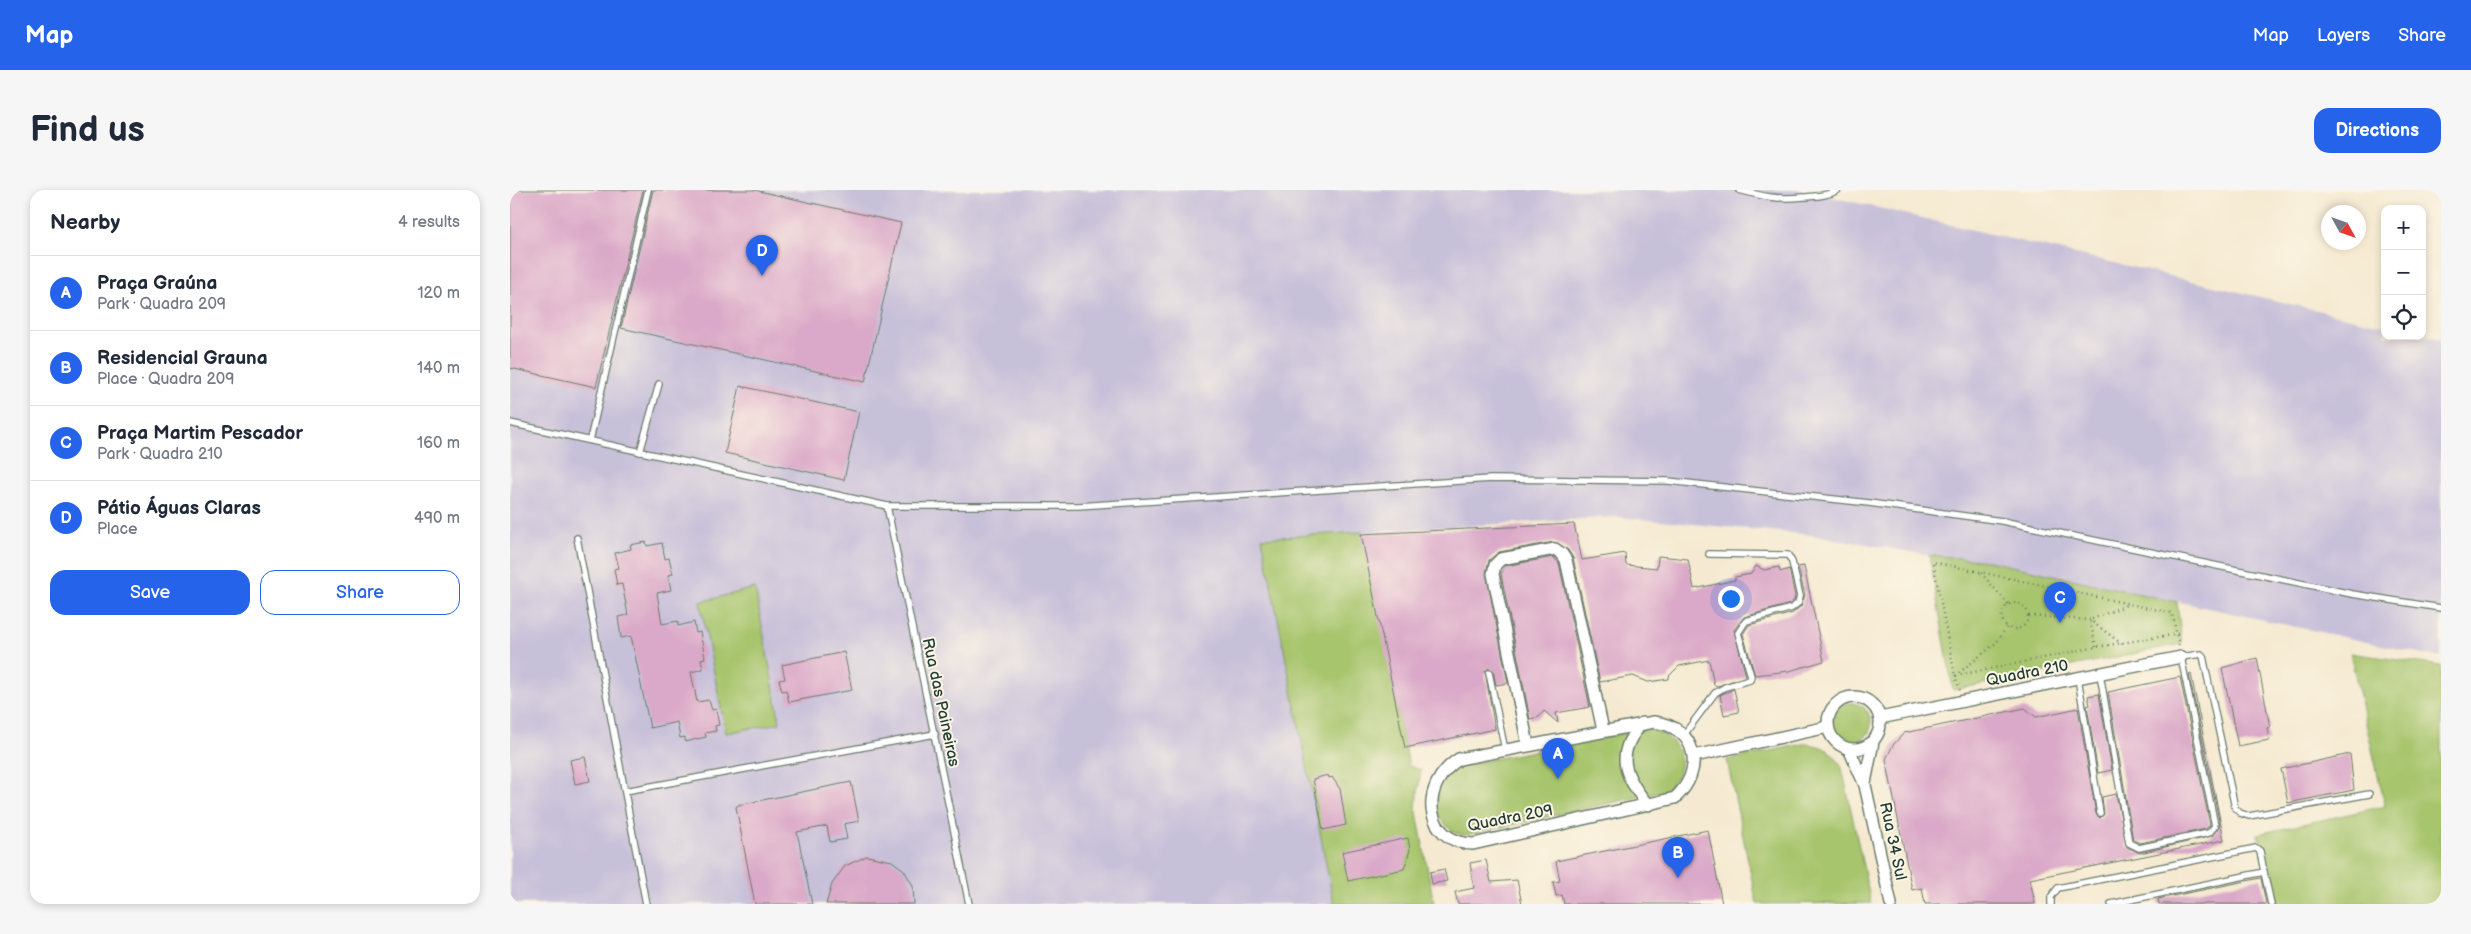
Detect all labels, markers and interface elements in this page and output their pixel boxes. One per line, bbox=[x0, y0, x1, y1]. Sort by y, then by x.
text: Map bbox=[25, 21, 73, 50]
text: Map bbox=[2253, 25, 2289, 46]
text: Layers bbox=[2317, 25, 2370, 46]
text: Share bbox=[2398, 25, 2446, 46]
button: Directions bbox=[2314, 108, 2441, 153]
text: Find us bbox=[30, 109, 145, 152]
north arrow bbox=[2321, 205, 2366, 250]
map controls bbox=[2381, 205, 2426, 340]
button: + bbox=[2381, 205, 2426, 250]
text: Nearby bbox=[50, 210, 120, 235]
text: 4 results bbox=[398, 213, 460, 232]
pin: D bbox=[746, 235, 778, 276]
button: − bbox=[2381, 250, 2426, 295]
text: Praça Graúna bbox=[97, 272, 217, 295]
text: A bbox=[61, 284, 71, 303]
text: 120 m bbox=[417, 284, 460, 303]
text: Park · Quadra 209 bbox=[97, 295, 226, 314]
button: locate bbox=[2381, 295, 2426, 340]
text: Residencial Grauna bbox=[97, 347, 268, 370]
text: B bbox=[60, 359, 72, 378]
text: 140 m bbox=[417, 359, 460, 378]
text: Place · Quadra 209 bbox=[97, 370, 235, 389]
text: Praça Martim Pescador bbox=[97, 422, 303, 445]
text: C bbox=[60, 434, 72, 453]
text: 160 m bbox=[417, 434, 460, 453]
text: Park · Quadra 210 bbox=[97, 445, 223, 464]
text: Pátio Águas Claras bbox=[97, 497, 261, 520]
text: D bbox=[60, 509, 72, 528]
text: 490 m bbox=[414, 509, 460, 528]
text: Place bbox=[97, 520, 138, 539]
button: Save bbox=[50, 570, 250, 615]
button: Share bbox=[260, 570, 460, 615]
pin: C bbox=[2044, 582, 2076, 623]
your location bbox=[1718, 586, 1744, 612]
street label: Rua das Paineiras bbox=[918, 636, 963, 768]
street label: Quadra 210 bbox=[1985, 656, 2070, 691]
pin: A bbox=[1542, 738, 1574, 779]
street label: Rua 34 Sul bbox=[1875, 800, 1910, 882]
street label: Quadra 209 bbox=[1466, 801, 1555, 836]
pin: B bbox=[1662, 837, 1694, 878]

